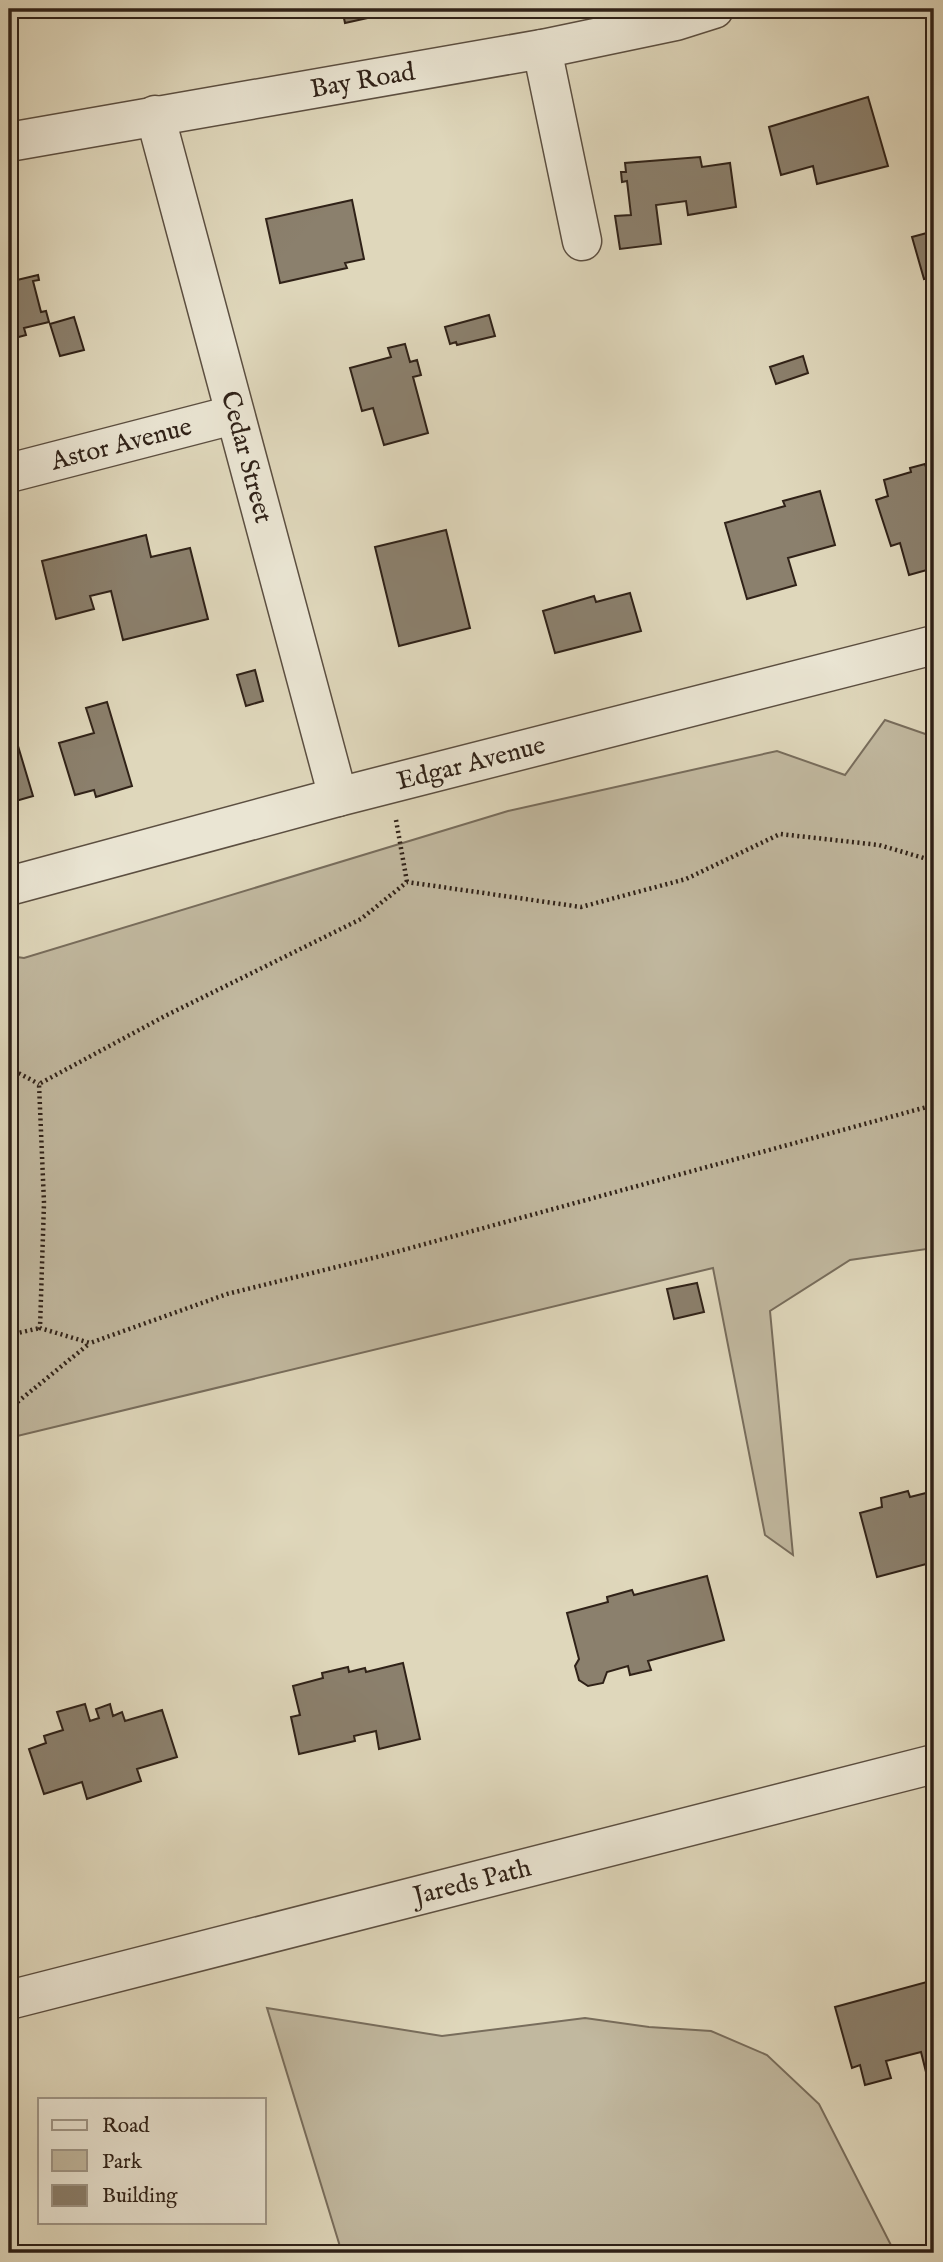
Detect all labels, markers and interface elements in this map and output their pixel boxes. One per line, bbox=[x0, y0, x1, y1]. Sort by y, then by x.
street label: Bay Road bbox=[308, 55, 418, 106]
street label: Cedar Street bbox=[213, 387, 280, 527]
street label: Astor Avenue bbox=[46, 410, 195, 478]
street label: Edgar Avenue bbox=[393, 728, 549, 798]
street label: Jareds Path bbox=[407, 1851, 535, 1913]
legend bbox=[38, 2098, 266, 2224]
text: Road bbox=[102, 2113, 150, 2140]
text: Park bbox=[102, 2149, 143, 2176]
text: Building bbox=[102, 2183, 178, 2210]

